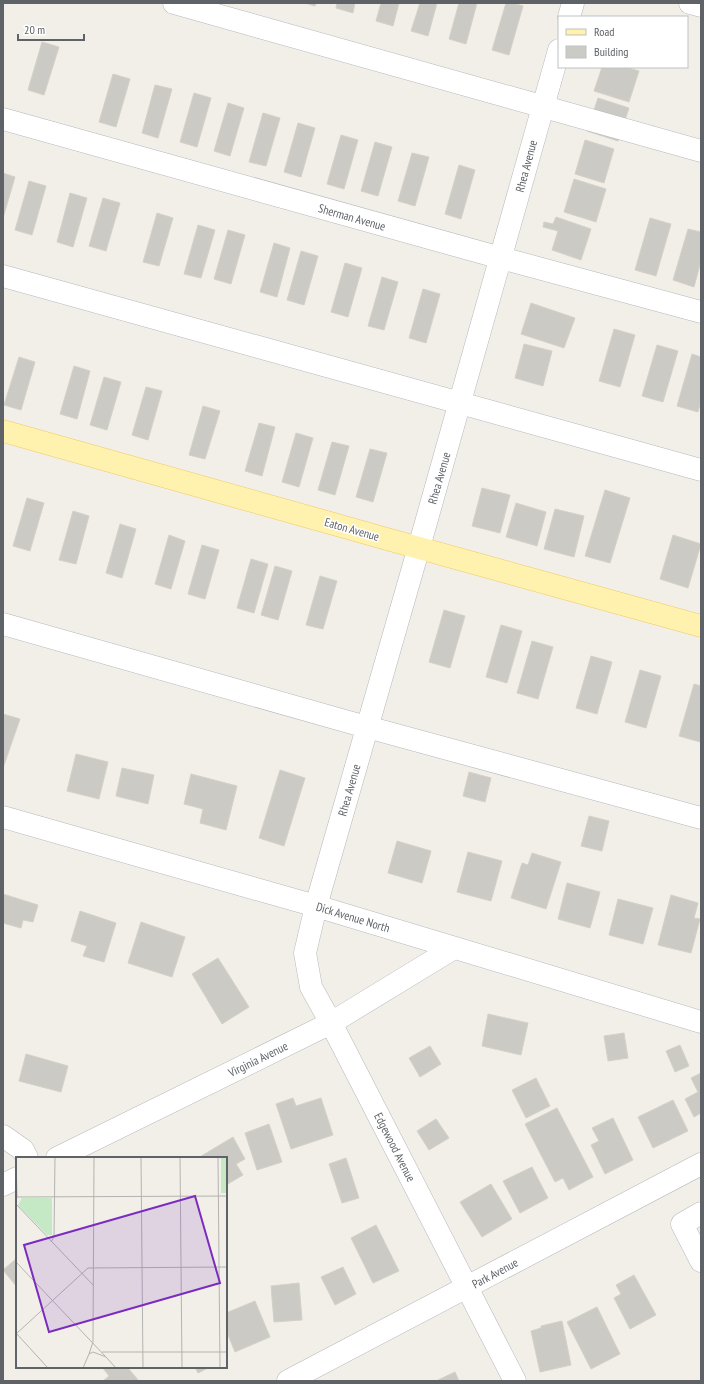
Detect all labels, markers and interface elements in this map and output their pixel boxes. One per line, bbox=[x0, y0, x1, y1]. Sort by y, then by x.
scale bar bbox=[18, 16, 84, 42]
legend bbox=[558, 16, 688, 68]
text: 20 m bbox=[24, 22, 45, 37]
text: Road bbox=[594, 24, 614, 39]
text: Building bbox=[594, 44, 629, 59]
street label: Rhea Avenue bbox=[512, 138, 540, 194]
street label: Sherman Avenue bbox=[317, 200, 387, 234]
street label: Rhea Avenue bbox=[424, 450, 454, 506]
street label: Eaton Avenue bbox=[323, 514, 381, 544]
street label: Rhea Avenue bbox=[334, 762, 364, 818]
street label: Dick Avenue North bbox=[314, 899, 392, 935]
street label: Virginia Avenue bbox=[225, 1038, 290, 1080]
street label: Edgewood Avenue bbox=[371, 1110, 419, 1184]
inset map bbox=[16, 1157, 227, 1368]
street label: Park Avenue bbox=[469, 1255, 521, 1291]

